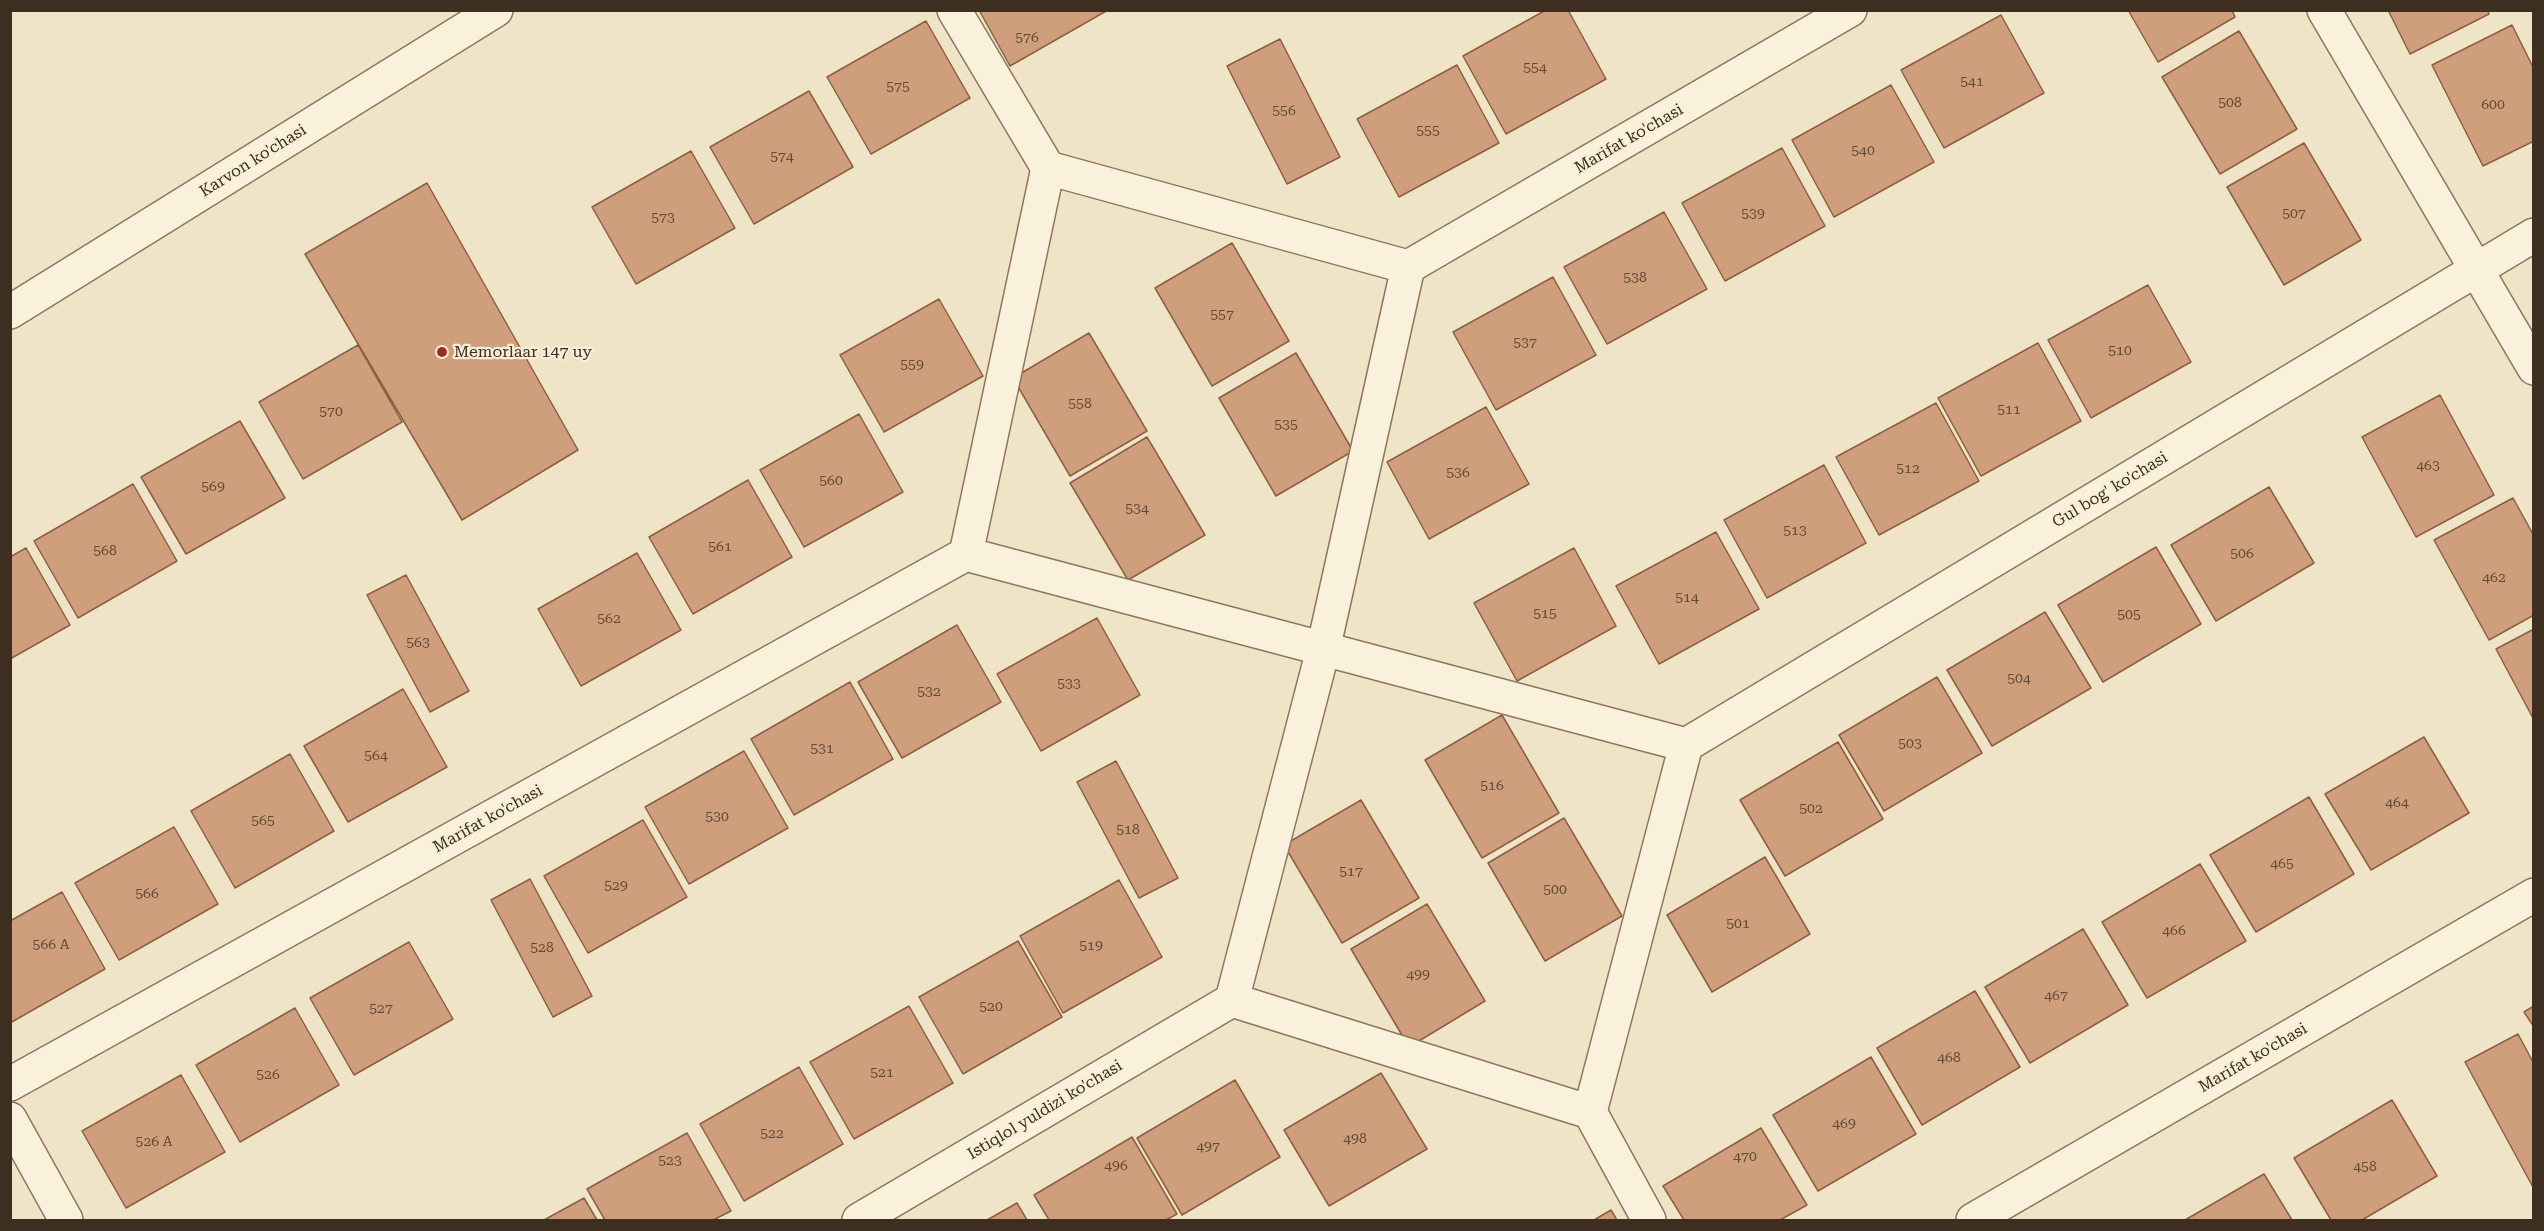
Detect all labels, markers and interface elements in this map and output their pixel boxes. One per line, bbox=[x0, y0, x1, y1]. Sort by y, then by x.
house number: 576 bbox=[1015, 30, 1039, 46]
house number: 554 bbox=[1523, 60, 1547, 76]
house number: 541 bbox=[1960, 74, 1984, 90]
house number: 575 bbox=[886, 79, 910, 95]
house number: 508 bbox=[2218, 95, 2242, 111]
house number: 600 bbox=[2481, 97, 2505, 113]
street label: Marifat ko'chasi bbox=[1571, 100, 1687, 178]
house number: 556 bbox=[1272, 103, 1296, 119]
street label: Karvon ko'chasi bbox=[196, 120, 310, 202]
house number: 555 bbox=[1416, 123, 1440, 139]
house number: 540 bbox=[1851, 143, 1875, 159]
house number: 574 bbox=[770, 149, 794, 165]
house number: 539 bbox=[1741, 206, 1765, 222]
house number: 507 bbox=[2282, 206, 2306, 222]
house number: 573 bbox=[651, 210, 675, 226]
house number: 538 bbox=[1623, 270, 1647, 286]
house number: 557 bbox=[1210, 307, 1234, 323]
house number: 537 bbox=[1513, 335, 1537, 351]
place label: Memorlaar 147 uy bbox=[454, 342, 592, 362]
house number: 510 bbox=[2108, 343, 2132, 359]
marker: Memorlaar 147 uy bbox=[435, 345, 449, 359]
house number: 559 bbox=[900, 357, 924, 373]
house number: 558 bbox=[1068, 396, 1092, 412]
house number: 511 bbox=[1997, 402, 2021, 418]
house number: 570 bbox=[319, 404, 343, 420]
house number: 535 bbox=[1274, 417, 1298, 433]
street label: Gul bog' ko'chasi bbox=[2049, 448, 2171, 532]
house number: 463 bbox=[2416, 458, 2440, 474]
house number: 512 bbox=[1896, 461, 1920, 477]
house number: 536 bbox=[1446, 465, 1470, 481]
house number: 560 bbox=[819, 473, 843, 489]
house number: 569 bbox=[201, 479, 225, 495]
house number: 534 bbox=[1125, 501, 1149, 517]
house number: 513 bbox=[1783, 523, 1807, 539]
house number: 561 bbox=[708, 539, 732, 555]
house number: 568 bbox=[93, 543, 117, 559]
house number: 506 bbox=[2230, 546, 2254, 562]
house number: 462 bbox=[2482, 570, 2506, 586]
house number: 514 bbox=[1675, 590, 1699, 606]
house number: 515 bbox=[1533, 606, 1557, 622]
house number: 505 bbox=[2117, 607, 2141, 623]
house number: 562 bbox=[597, 611, 621, 627]
house number: 563 bbox=[406, 635, 430, 651]
house number: 504 bbox=[2007, 671, 2031, 687]
house number: 533 bbox=[1057, 676, 1081, 692]
house number: 532 bbox=[917, 684, 941, 700]
house number: 503 bbox=[1898, 736, 1922, 752]
house number: 531 bbox=[810, 741, 834, 757]
house number: 564 bbox=[364, 748, 388, 764]
house number: 516 bbox=[1480, 778, 1504, 794]
street label: Marifat ko'chasi bbox=[430, 781, 546, 857]
house number: 464 bbox=[2385, 795, 2409, 811]
house number: 502 bbox=[1799, 801, 1823, 817]
house number: 530 bbox=[705, 809, 729, 825]
house number: 565 bbox=[251, 813, 275, 829]
house number: 518 bbox=[1116, 822, 1140, 838]
house number: 465 bbox=[2270, 856, 2294, 872]
house number: 517 bbox=[1339, 864, 1363, 880]
house number: 529 bbox=[604, 878, 628, 894]
house number: 500 bbox=[1543, 882, 1567, 898]
house number: 566 bbox=[135, 886, 159, 902]
house number: 501 bbox=[1726, 916, 1750, 932]
house number: 466 bbox=[2162, 923, 2186, 939]
house number: 566 А bbox=[33, 937, 69, 953]
house number: 519 bbox=[1079, 938, 1103, 954]
house number: 528 bbox=[530, 940, 554, 956]
house number: 499 bbox=[1406, 967, 1430, 983]
house number: 467 bbox=[2044, 988, 2068, 1004]
house number: 520 bbox=[979, 999, 1003, 1015]
house number: 527 bbox=[369, 1001, 393, 1017]
street label: Marifat ko'chasi bbox=[2195, 1019, 2311, 1097]
house number: 468 bbox=[1937, 1050, 1961, 1066]
street label: Istiqlol yuldizi ko'chasi bbox=[964, 1056, 1126, 1164]
house number: 521 bbox=[870, 1065, 894, 1081]
house number: 526 bbox=[256, 1067, 280, 1083]
house number: 469 bbox=[1832, 1116, 1856, 1132]
house number: 522 bbox=[760, 1126, 784, 1142]
house number: 498 bbox=[1343, 1131, 1367, 1147]
house number: 526 А bbox=[136, 1134, 172, 1150]
house number: 497 bbox=[1196, 1139, 1220, 1155]
house number: 470 bbox=[1733, 1149, 1757, 1165]
house number: 523 bbox=[658, 1153, 682, 1169]
house number: 496 bbox=[1104, 1158, 1128, 1174]
house number: 458 bbox=[2353, 1159, 2377, 1175]

